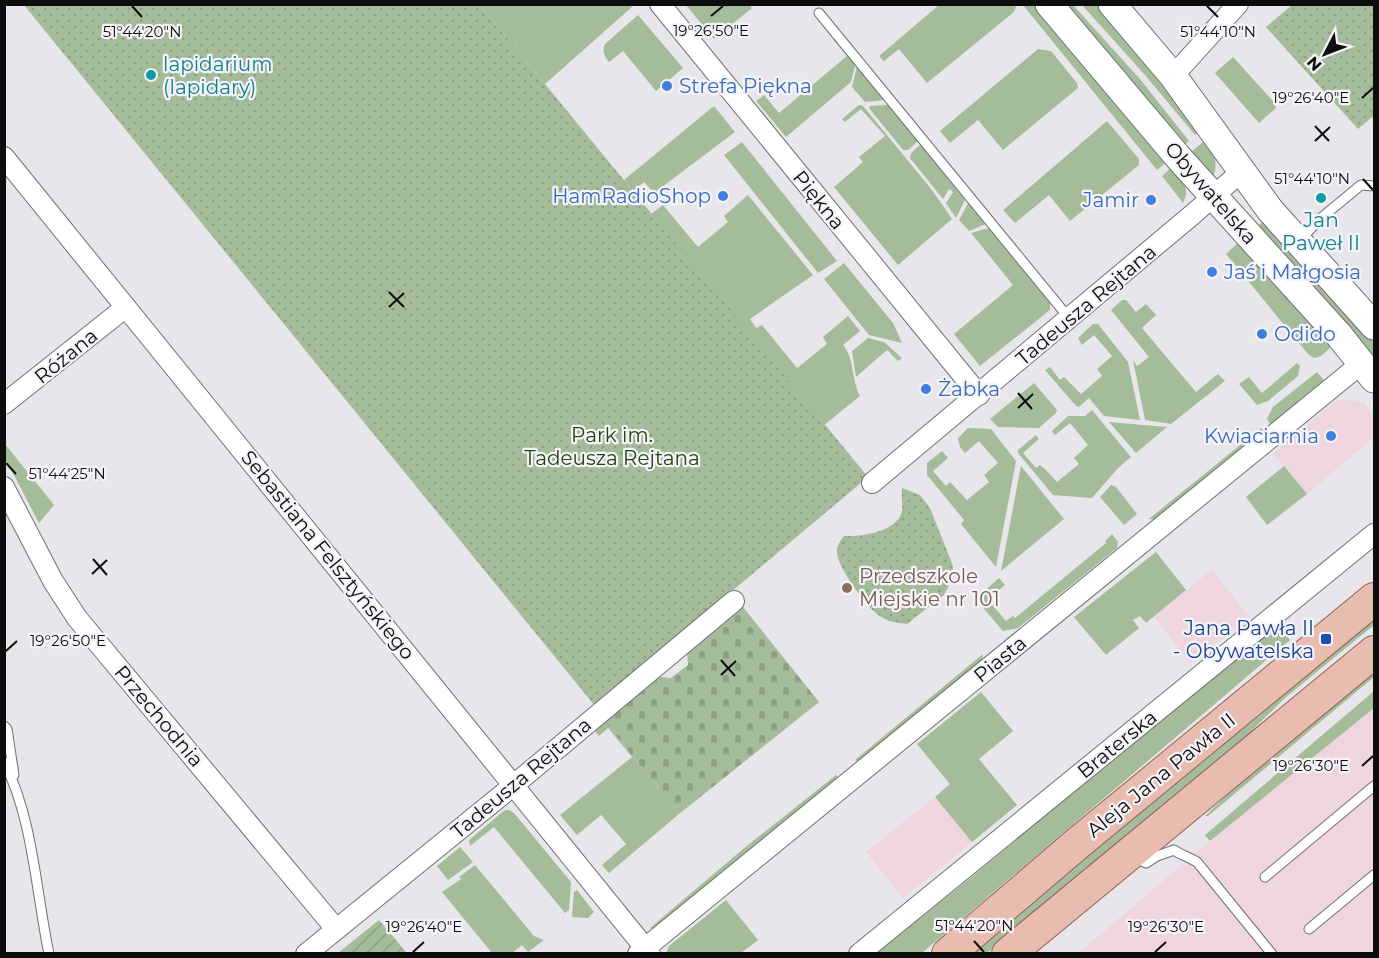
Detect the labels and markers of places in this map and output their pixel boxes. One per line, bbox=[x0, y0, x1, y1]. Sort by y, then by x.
place label: lapidarium (lapidary) bbox=[163, 52, 272, 99]
marker: lapidarium (lapidary) bbox=[144, 68, 158, 82]
place label: Strefa Piękna bbox=[679, 74, 812, 98]
marker: Strefa Piękna bbox=[660, 79, 674, 93]
place label: HamRadioShop bbox=[552, 184, 711, 208]
place label: Jamir bbox=[1082, 188, 1139, 212]
marker: HamRadioShop bbox=[716, 189, 730, 203]
marker: Jan Paweł II bbox=[1314, 191, 1328, 205]
marker: Jamir bbox=[1144, 193, 1158, 207]
place label: Jan Paweł II bbox=[1282, 208, 1360, 255]
place label: Jaś i Małgosia bbox=[1223, 260, 1361, 284]
marker: Jaś i Małgosia bbox=[1205, 265, 1219, 279]
place label: Odido bbox=[1274, 322, 1336, 346]
marker: Odido bbox=[1255, 327, 1269, 341]
place label: Żabka bbox=[938, 377, 1000, 401]
marker: Żabka bbox=[919, 382, 933, 396]
place label: Kwiaciarnia bbox=[1204, 424, 1319, 448]
marker: Kwiaciarnia bbox=[1324, 429, 1338, 443]
place label: Przedszkole Miejskie nr 101 bbox=[859, 564, 1000, 611]
marker: Przedszkole Miejskie nr 101 bbox=[840, 581, 854, 595]
place label: Jana Pawła II - Obywatelska bbox=[1173, 616, 1314, 663]
marker: Jana Pawła II - Obywatelska bbox=[1319, 632, 1333, 646]

